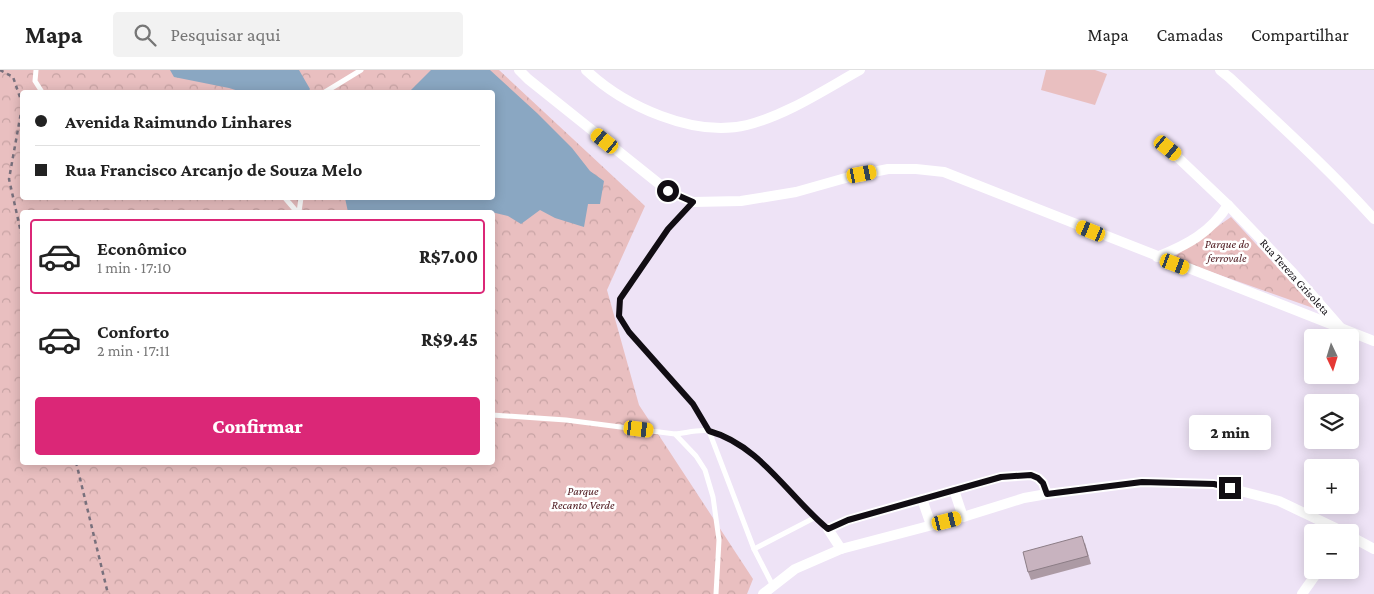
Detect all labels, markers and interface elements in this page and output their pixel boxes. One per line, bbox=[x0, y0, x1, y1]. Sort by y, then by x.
search box bbox=[113, 12, 463, 57]
text: Mapa bbox=[25, 21, 83, 48]
icon: search bbox=[131, 21, 159, 49]
text: Pesquisar aqui bbox=[171, 24, 280, 45]
text: Mapa bbox=[1088, 25, 1129, 45]
text: Camadas bbox=[1157, 25, 1223, 45]
text: Compartilhar bbox=[1251, 25, 1349, 45]
text: Avenida Raimundo Linhares bbox=[65, 111, 292, 132]
car bbox=[588, 126, 621, 156]
car bbox=[1151, 133, 1184, 163]
text: Rua Francisco Arcanjo de Souza Melo bbox=[65, 159, 362, 180]
car bbox=[845, 164, 878, 184]
route start bbox=[657, 180, 679, 202]
car bbox=[1074, 218, 1107, 244]
icon: car bbox=[37, 234, 82, 279]
street label: Rua Tereza Grisoleta bbox=[1257, 236, 1333, 318]
park label: Parque do ferrovale bbox=[1205, 237, 1249, 265]
text: Econômico bbox=[97, 238, 187, 259]
text: R$7.00 bbox=[419, 246, 478, 267]
car bbox=[1158, 252, 1191, 276]
text: 1 min · 17:10 bbox=[97, 259, 171, 276]
icon: car bbox=[37, 317, 82, 362]
text: Conforto bbox=[97, 321, 169, 342]
text: R$9.45 bbox=[421, 329, 478, 350]
north arrow bbox=[1304, 329, 1359, 384]
map controls bbox=[1304, 329, 1359, 579]
text: 2 min · 17:11 bbox=[97, 342, 170, 359]
button: layers bbox=[1304, 394, 1359, 449]
button: Confirmar bbox=[35, 397, 480, 455]
callout: 2 min bbox=[1189, 416, 1271, 450]
car bbox=[623, 420, 654, 438]
text: 2 min bbox=[1210, 424, 1250, 441]
button: + bbox=[1304, 459, 1359, 514]
route end bbox=[1219, 477, 1241, 499]
park label: Parque Recanto Verde bbox=[552, 484, 615, 512]
car bbox=[930, 510, 963, 532]
button: − bbox=[1304, 524, 1359, 579]

